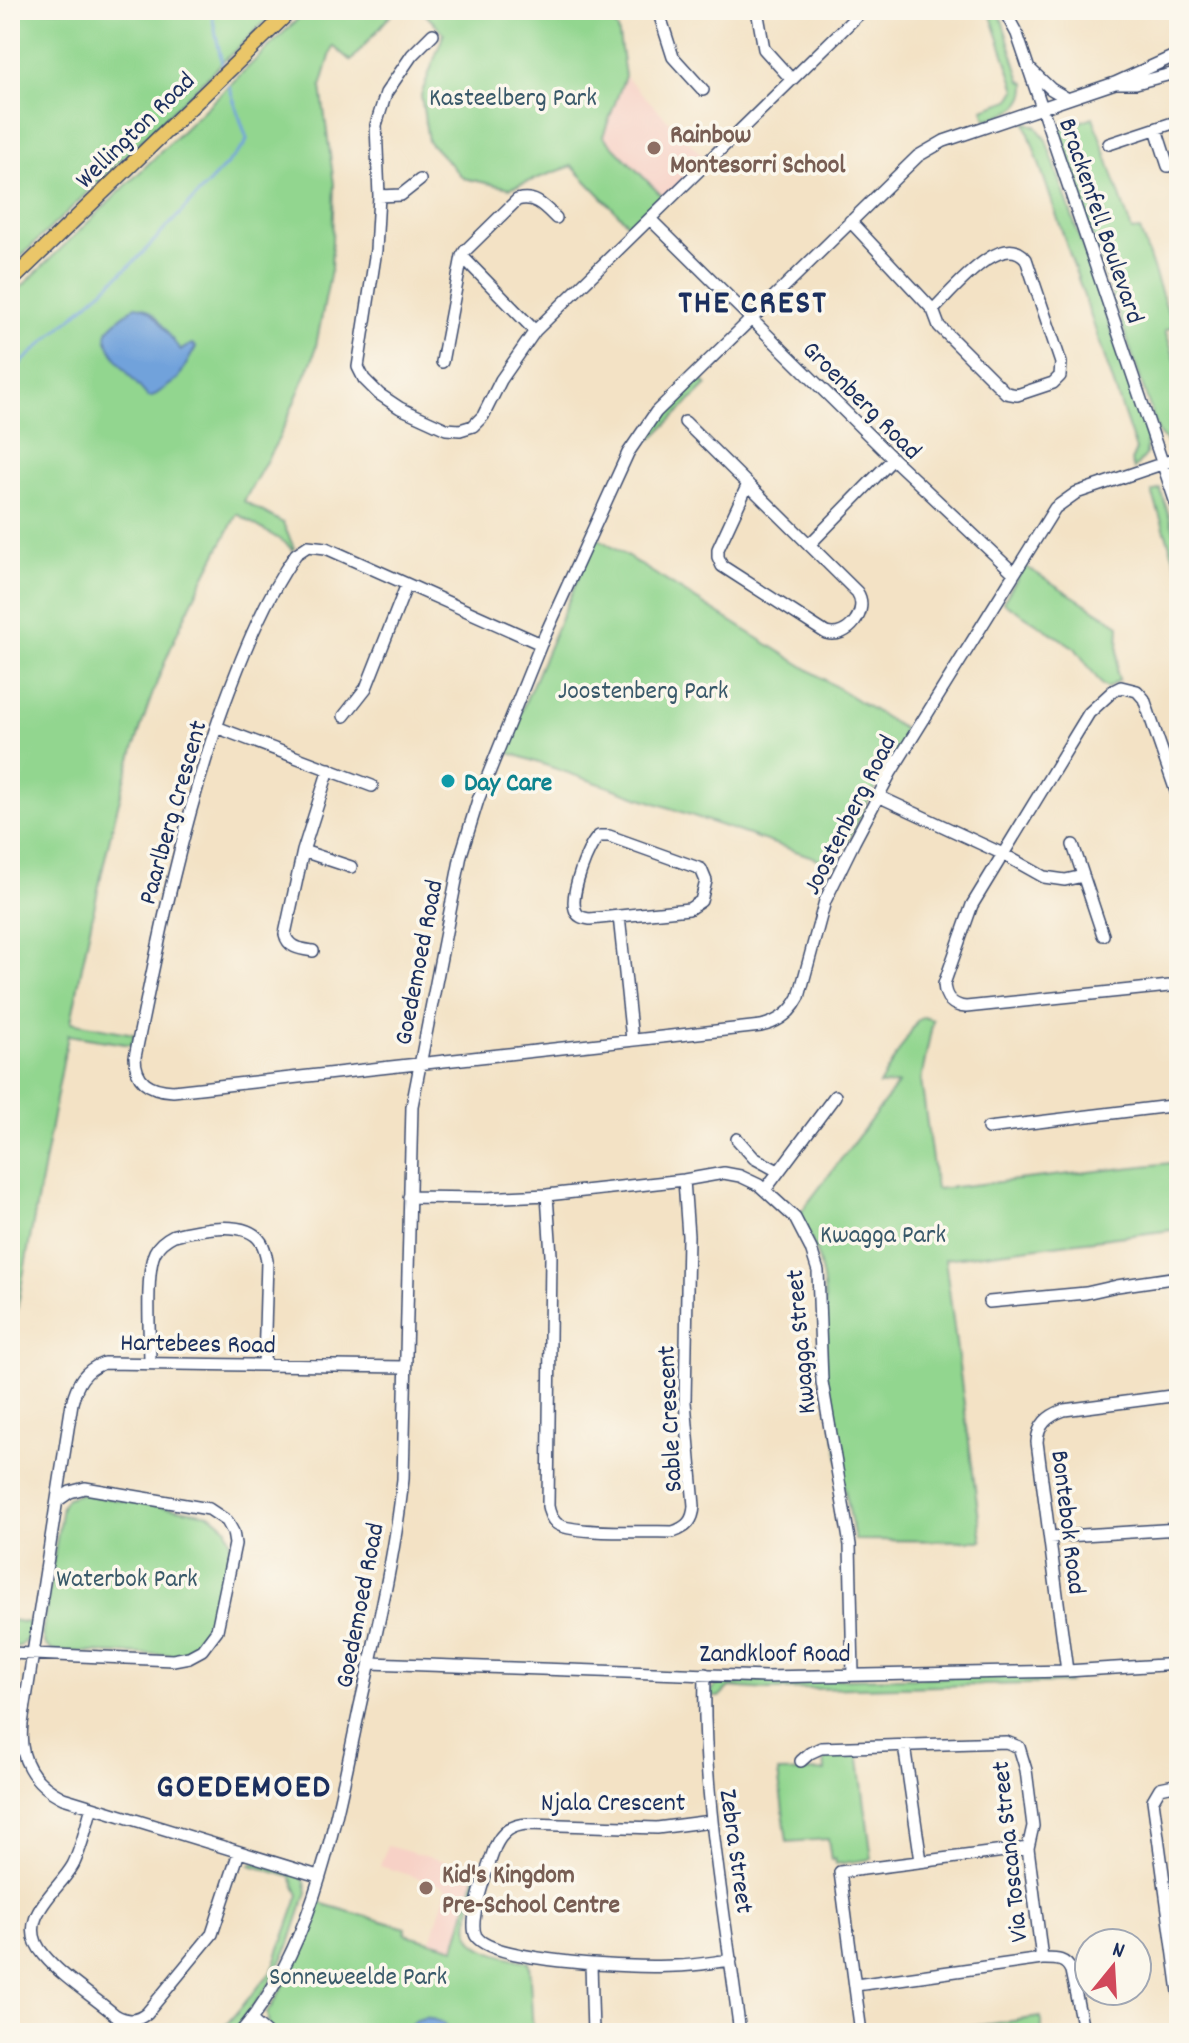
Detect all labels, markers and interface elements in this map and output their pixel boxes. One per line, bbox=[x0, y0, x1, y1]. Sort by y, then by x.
street label: Wellington Road bbox=[68, 64, 205, 199]
park label: Kasteelberg Park bbox=[429, 81, 597, 118]
street label: Brackenfell Boulevard bbox=[1047, 113, 1152, 329]
place label: Rainbow Montesorri School bbox=[670, 118, 846, 185]
marker: Rainbow Montesorri School bbox=[645, 139, 663, 157]
district label: THE CREST bbox=[678, 281, 828, 330]
street label: Groenberg Road bbox=[792, 333, 929, 470]
park label: Joostenberg Park bbox=[558, 674, 728, 711]
street label: Paarlberg Crescent bbox=[130, 716, 218, 909]
street label: Joostenberg Road bbox=[795, 729, 907, 902]
place label: Day Care bbox=[464, 766, 552, 803]
marker: Day Care bbox=[439, 772, 457, 790]
street label: Goedemoed Road bbox=[386, 877, 455, 1048]
park label: Kwagga Park bbox=[820, 1218, 946, 1255]
street label: Kwagga Street bbox=[778, 1267, 827, 1416]
street label: Hartebees Road bbox=[120, 1326, 276, 1365]
street label: Sable Crescent bbox=[649, 1344, 694, 1493]
street label: Bontebok Road bbox=[1039, 1448, 1094, 1597]
street label: Goedemoed Road bbox=[327, 1520, 396, 1691]
park label: Waterbok Park bbox=[56, 1562, 198, 1599]
street label: Zandkloof Road bbox=[699, 1637, 851, 1674]
street label: Via Toscana Street bbox=[984, 1759, 1039, 1944]
district label: GOEDEMOED bbox=[156, 1765, 332, 1814]
street label: Njala Crescent bbox=[541, 1786, 686, 1823]
street label: Zebra Street bbox=[708, 1787, 762, 1916]
place label: Kid's Kingdom Pre-School Centre bbox=[442, 1858, 620, 1925]
marker: Kid's Kingdom Pre-School Centre bbox=[417, 1879, 435, 1897]
north arrow bbox=[1073, 1927, 1153, 2007]
text: N bbox=[1108, 1935, 1128, 1968]
park label: Sonneweelde Park bbox=[269, 1960, 447, 1997]

